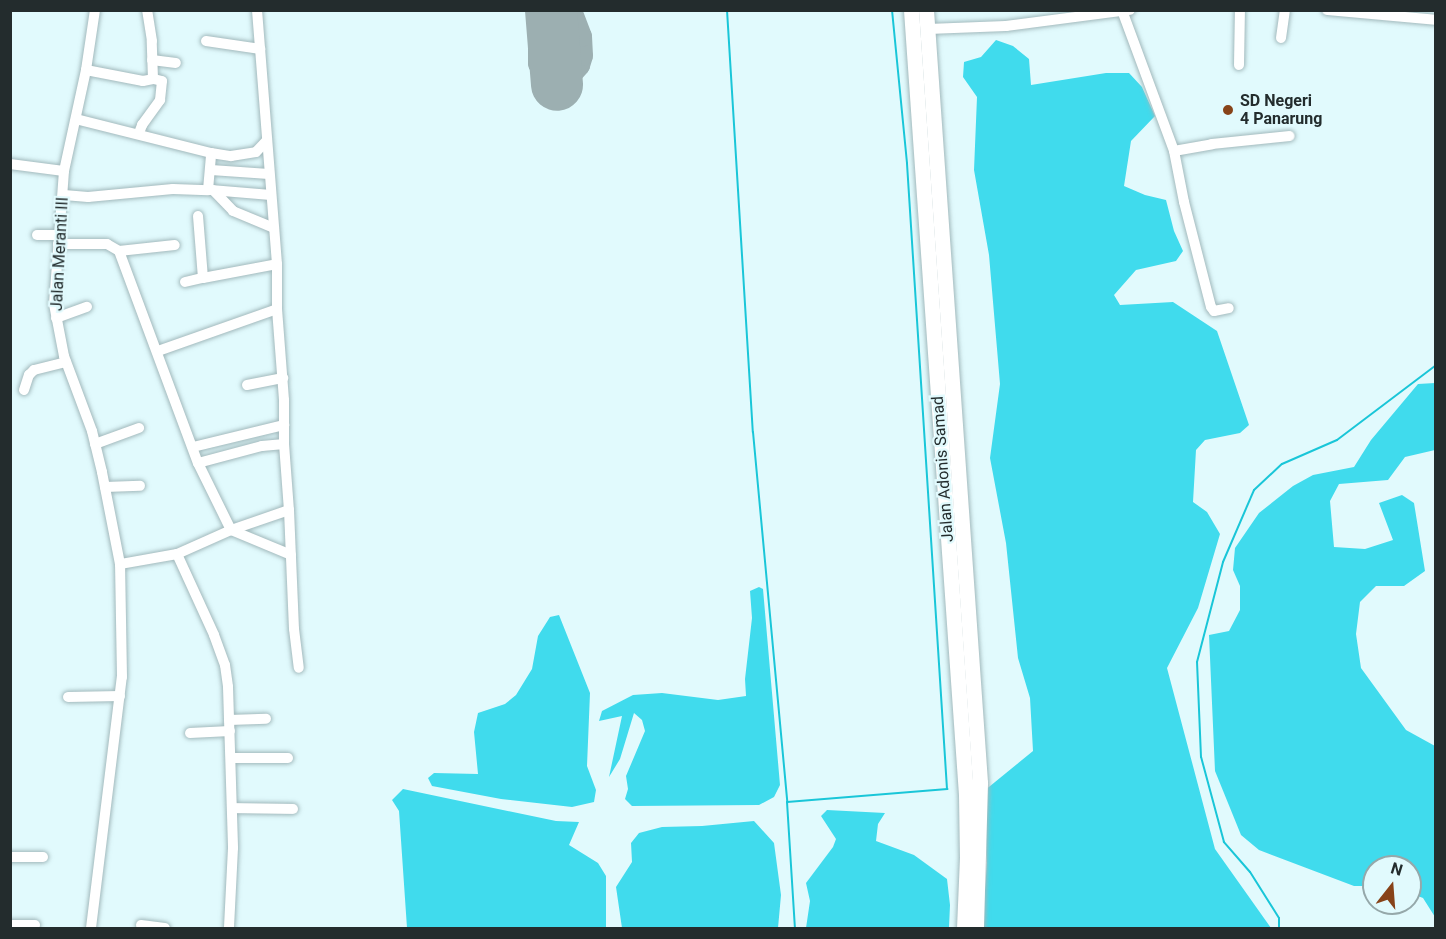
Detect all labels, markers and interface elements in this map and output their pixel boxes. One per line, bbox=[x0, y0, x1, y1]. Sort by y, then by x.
place label: SD Negeri 4 Panarung bbox=[1240, 91, 1322, 129]
marker: SD Negeri 4 Panarung bbox=[1221, 103, 1235, 117]
street label: Jalan Meranti III bbox=[47, 196, 73, 312]
street label: Jalan Adonis Samad bbox=[928, 395, 958, 543]
north arrow bbox=[1362, 855, 1422, 915]
text: N bbox=[1389, 858, 1405, 880]

